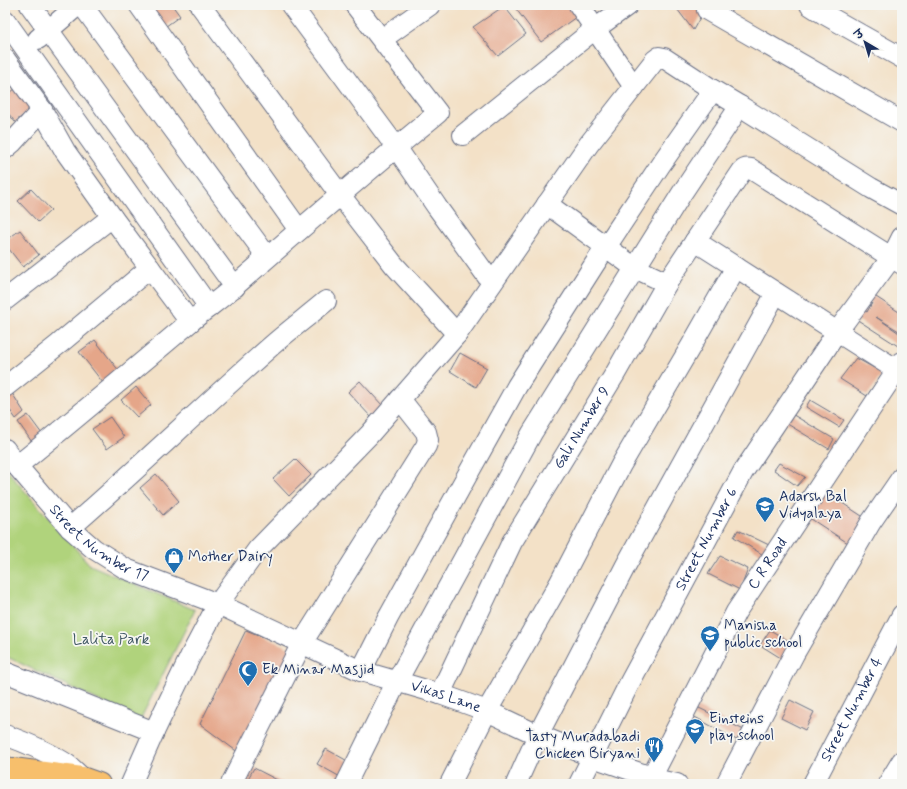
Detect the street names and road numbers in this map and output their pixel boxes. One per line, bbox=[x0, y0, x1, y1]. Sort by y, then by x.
street label: Gali Number 9 bbox=[549, 383, 615, 473]
street label: Street Number 6 bbox=[671, 484, 743, 594]
street label: Street Number 17 bbox=[44, 500, 152, 587]
street label: C R Road bbox=[744, 534, 792, 594]
street label: Street Number 4 bbox=[816, 654, 888, 765]
street label: Vikas Lane bbox=[408, 676, 484, 718]

